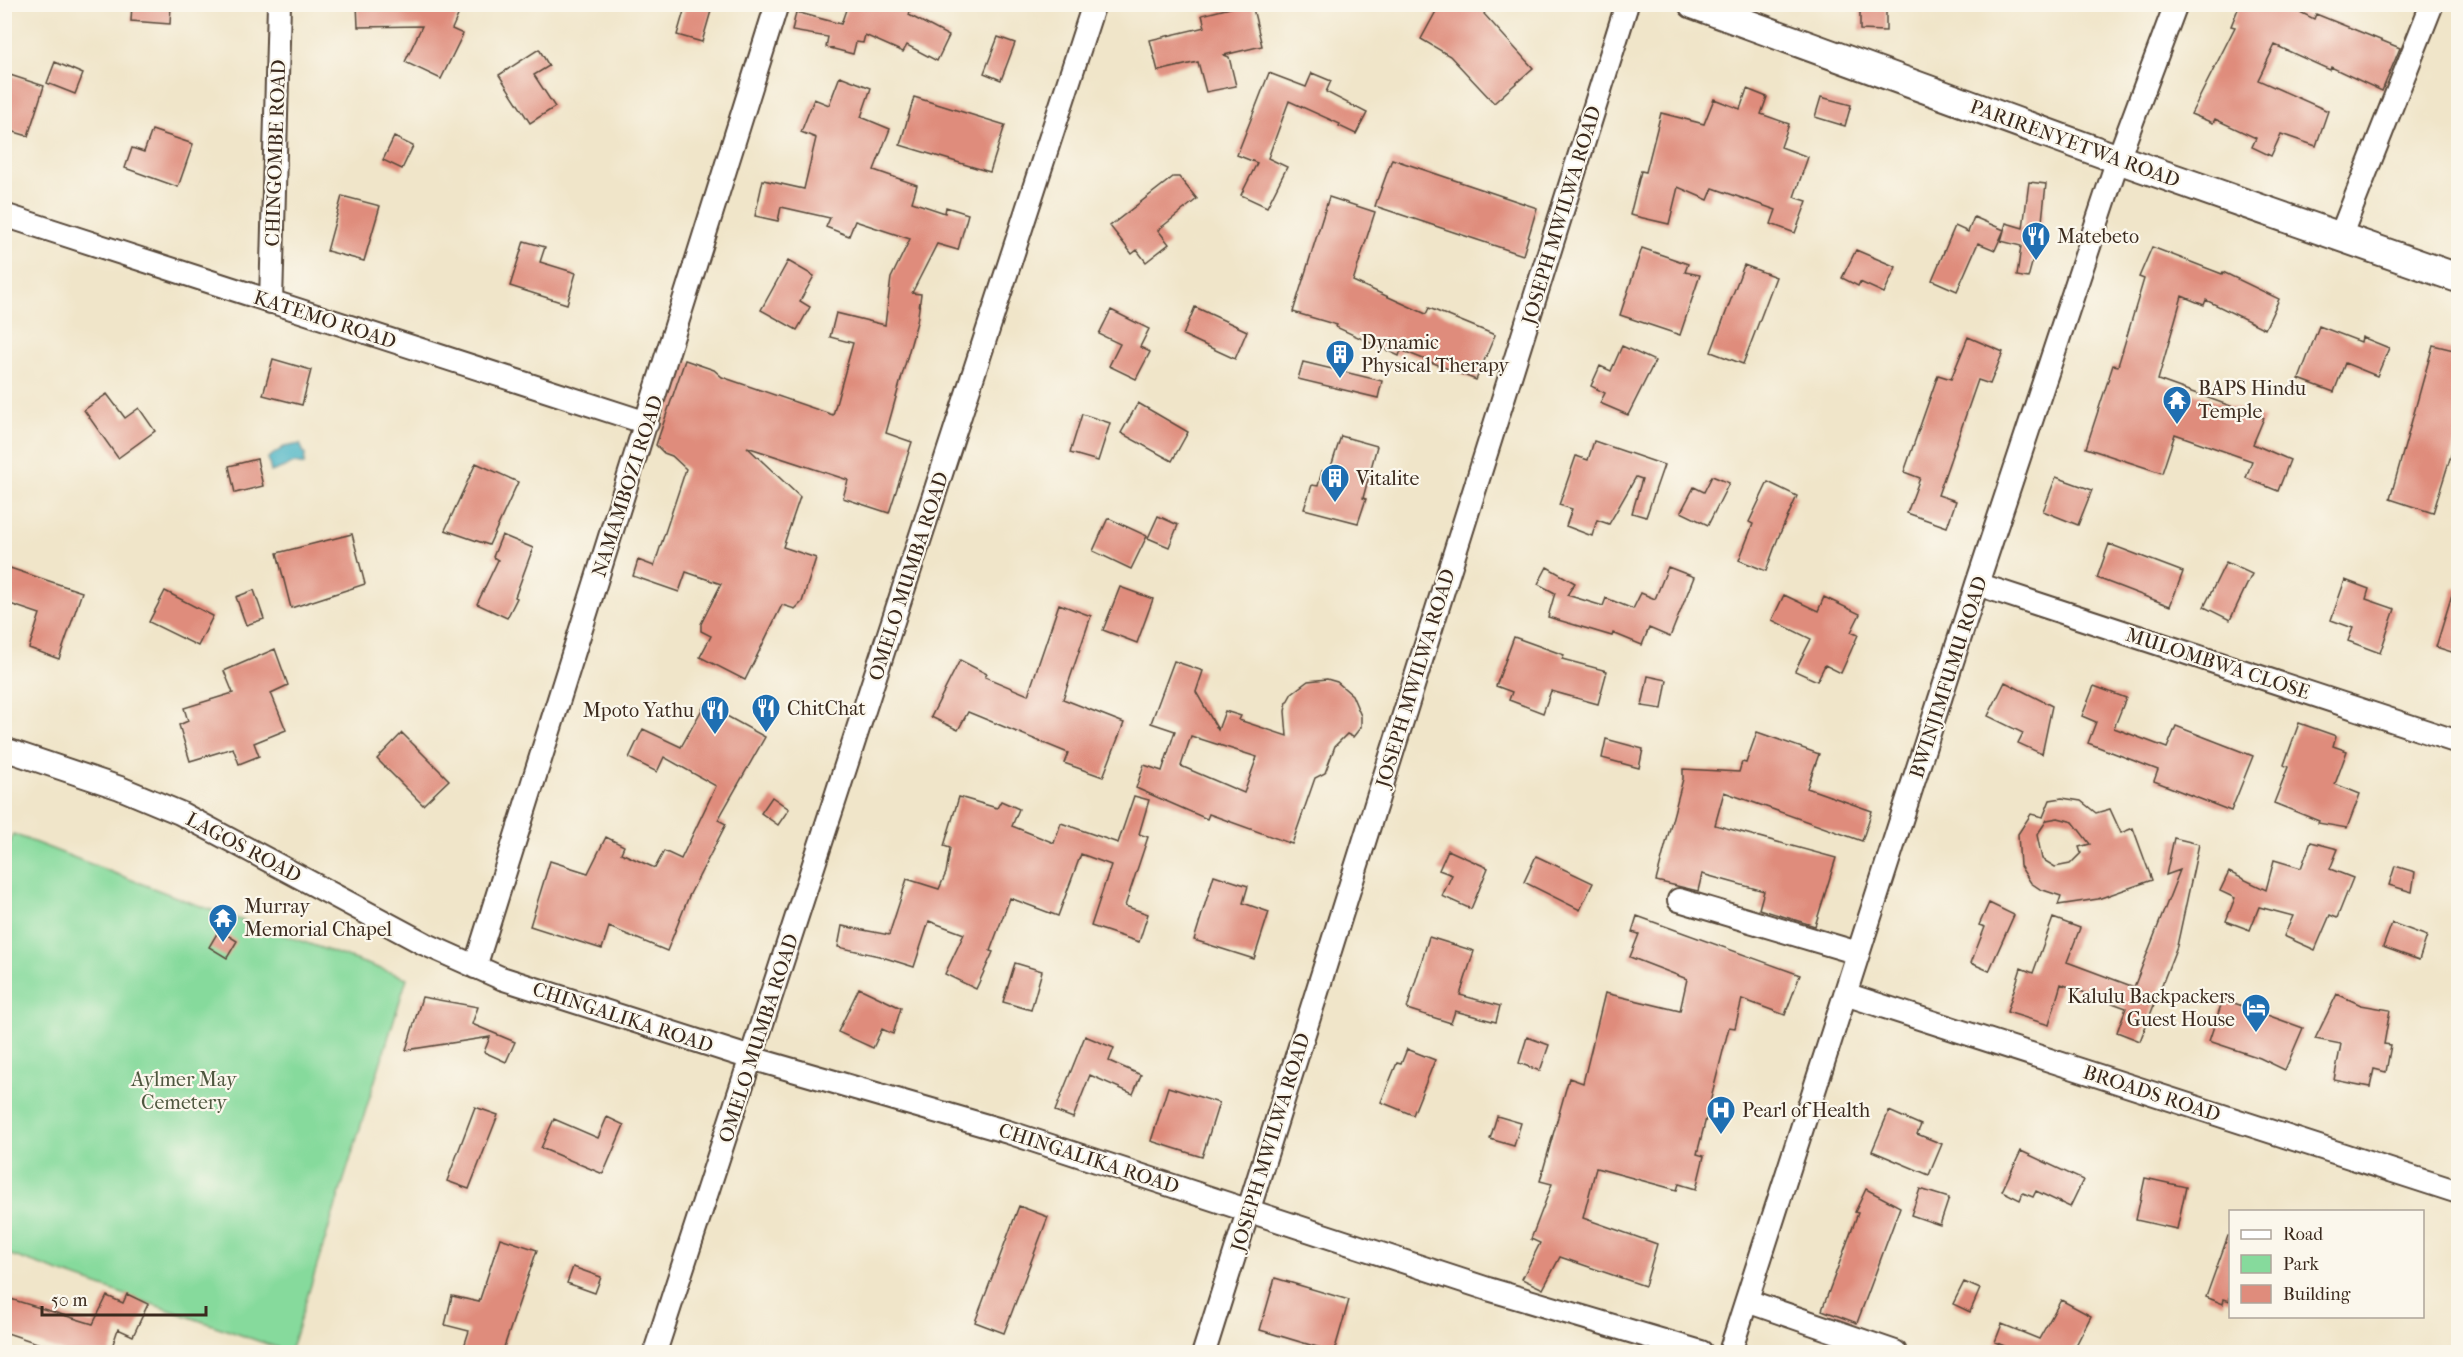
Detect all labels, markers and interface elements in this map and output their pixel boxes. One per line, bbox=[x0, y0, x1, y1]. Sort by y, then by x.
street label: CHINGOMBE ROAD bbox=[261, 59, 290, 247]
street label: PARIRENYETWA ROAD bbox=[1967, 95, 2183, 192]
street label: JOSEPH MWILWA ROAD bbox=[1517, 103, 1606, 329]
restaurant icon: Matebeto bbox=[2020, 220, 2052, 262]
place label: Matebeto bbox=[2057, 225, 2139, 248]
street label: KATEMO ROAD bbox=[251, 286, 399, 353]
place label: Dynamic Physical Therapy bbox=[1361, 331, 1510, 377]
building icon: Dynamic Physical Therapy bbox=[1324, 338, 1356, 380]
place label: BAPS Hindu Temple bbox=[2198, 377, 2307, 423]
temple icon: BAPS Hindu Temple bbox=[2161, 384, 2193, 426]
street label: NAMAMBOZI ROAD bbox=[587, 393, 668, 580]
building icon: Vitalite bbox=[1319, 462, 1351, 504]
place label: Vitalite bbox=[1355, 467, 1420, 490]
street label: OMELO MUMBA ROAD bbox=[864, 469, 953, 684]
street label: JOSEPH MWILWA ROAD bbox=[1371, 566, 1460, 792]
street label: BWINJIMFUMU ROAD bbox=[1905, 573, 1992, 781]
street label: MULOMBWA CLOSE bbox=[2123, 623, 2313, 704]
restaurant icon: ChitChat bbox=[750, 692, 782, 734]
restaurant icon: Mpoto Yathu bbox=[699, 694, 731, 736]
place label: ChitChat bbox=[787, 697, 866, 720]
place label: Mpoto Yathu bbox=[583, 699, 695, 722]
street label: LAGOS ROAD bbox=[182, 807, 305, 887]
place label: Murray Memorial Chapel bbox=[244, 895, 393, 941]
temple icon: Murray Memorial Chapel bbox=[207, 902, 239, 944]
street label: OMELO MUMBA ROAD bbox=[714, 931, 803, 1146]
street label: CHINGALIKA ROAD bbox=[530, 977, 716, 1058]
place label: Kalulu Backpackers Guest House bbox=[2067, 985, 2235, 1031]
hotel icon: Kalulu Backpackers Guest House bbox=[2240, 992, 2272, 1034]
street label: JOSEPH MWILWA ROAD bbox=[1226, 1030, 1315, 1256]
street label: BROADS ROAD bbox=[2080, 1060, 2223, 1126]
park label: Aylmer May Cemetery bbox=[130, 1068, 238, 1114]
hospital icon: Pearl of Health bbox=[1705, 1094, 1737, 1136]
place label: Pearl of Health bbox=[1742, 1099, 1871, 1122]
street label: CHINGALIKA ROAD bbox=[996, 1118, 1182, 1199]
legend bbox=[2229, 1210, 2424, 1318]
text: Road bbox=[2283, 1224, 2323, 1245]
text: Park bbox=[2283, 1254, 2320, 1275]
scale bar bbox=[42, 1279, 206, 1317]
text: Building bbox=[2283, 1284, 2351, 1305]
text: 50 m bbox=[51, 1290, 88, 1311]

